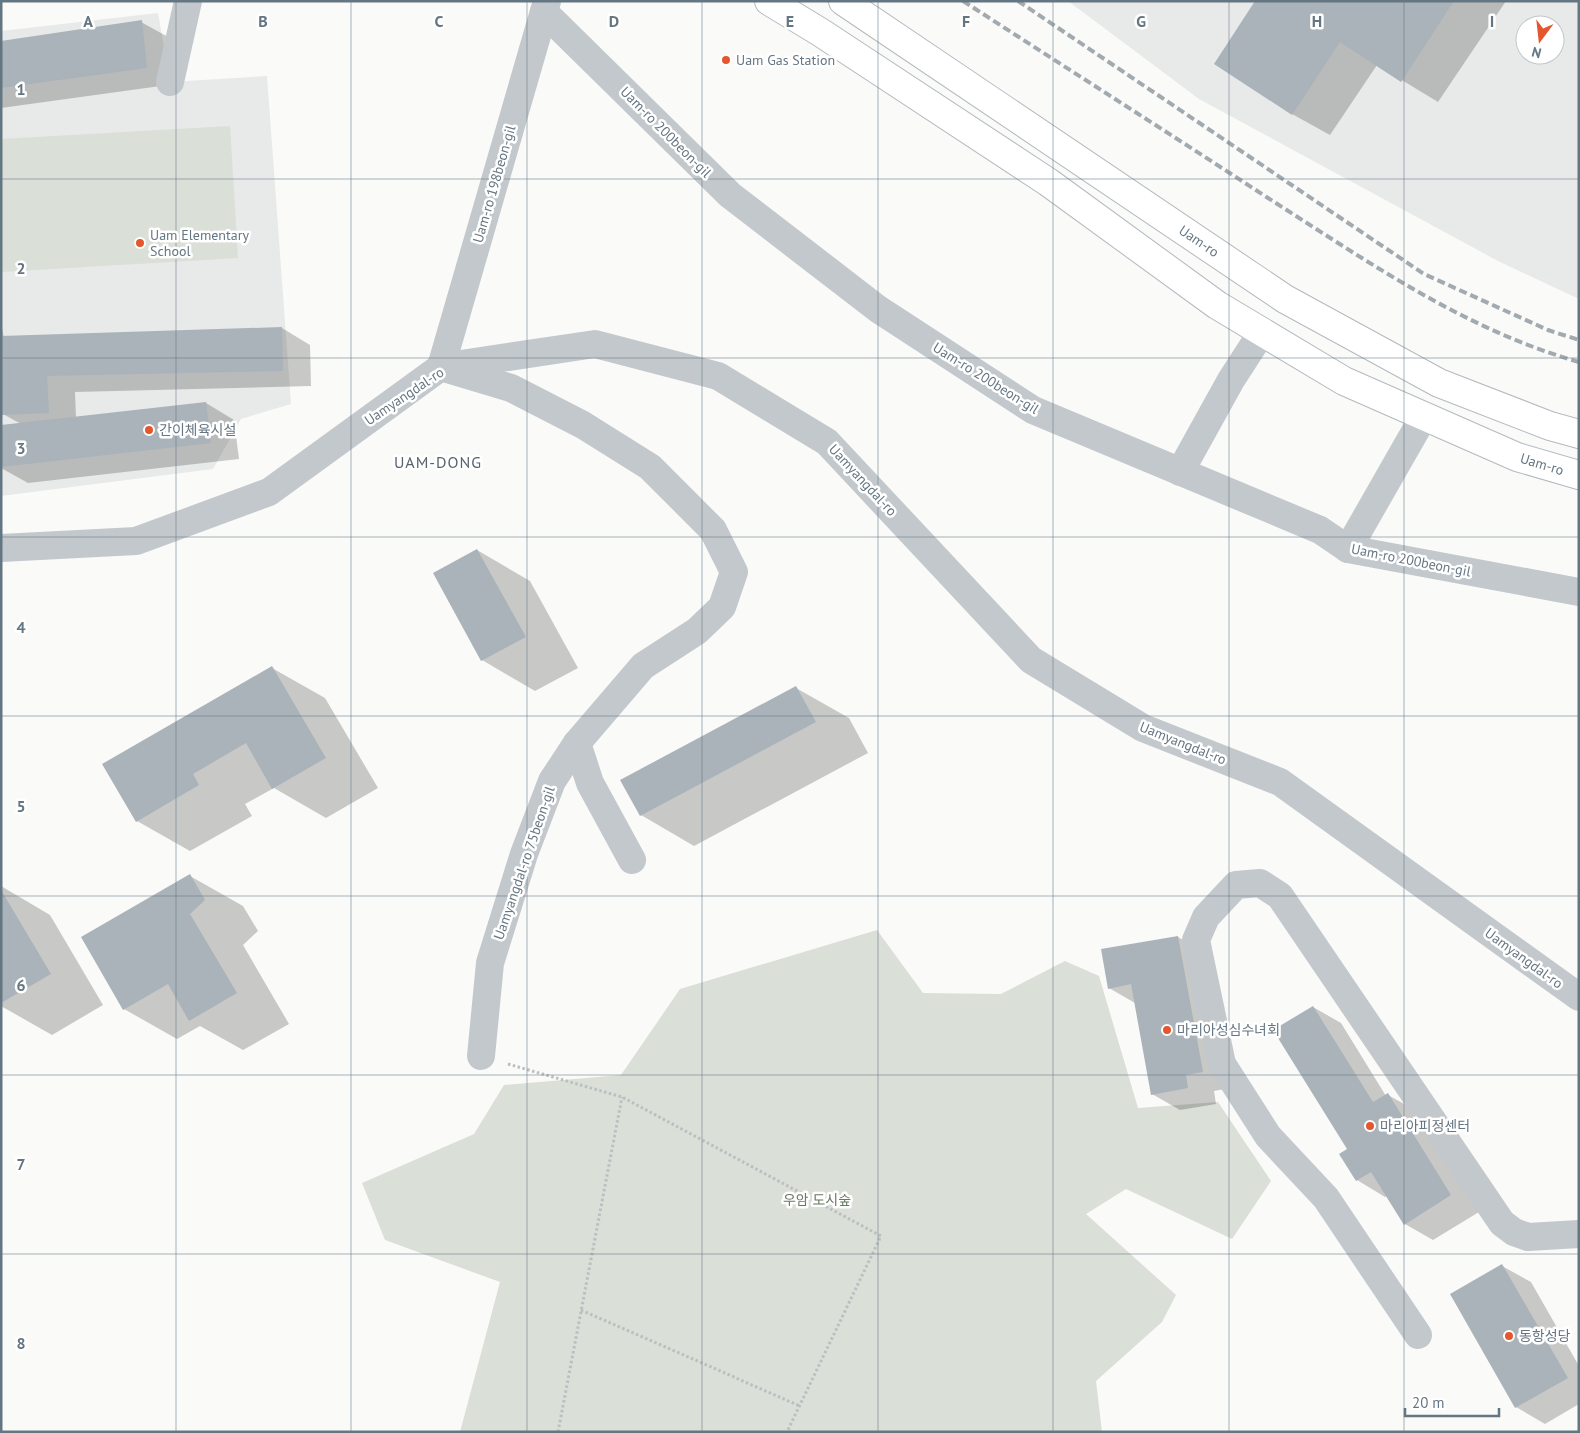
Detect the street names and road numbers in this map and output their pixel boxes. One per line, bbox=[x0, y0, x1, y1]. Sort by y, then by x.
street label: Uam-ro 200beon-gil bbox=[617, 83, 715, 181]
street label: Uam-ro 198beon-gil bbox=[469, 123, 519, 245]
street label: Uam-ro bbox=[1175, 221, 1223, 261]
street label: Uam-ro 200beon-gil bbox=[930, 338, 1042, 418]
street label: Uamyangdal-ro bbox=[361, 363, 447, 429]
street label: Uamyangdal-ro bbox=[825, 440, 901, 520]
street label: Uam-ro bbox=[1518, 449, 1566, 479]
street label: Uam-ro 200beon-gil bbox=[1350, 540, 1472, 580]
street label: Uamyangdal-ro bbox=[1137, 717, 1229, 769]
street label: Uamyangdal-ro 75beon-gil bbox=[489, 784, 559, 942]
street label: Uamyangdal-ro bbox=[1482, 924, 1566, 992]

